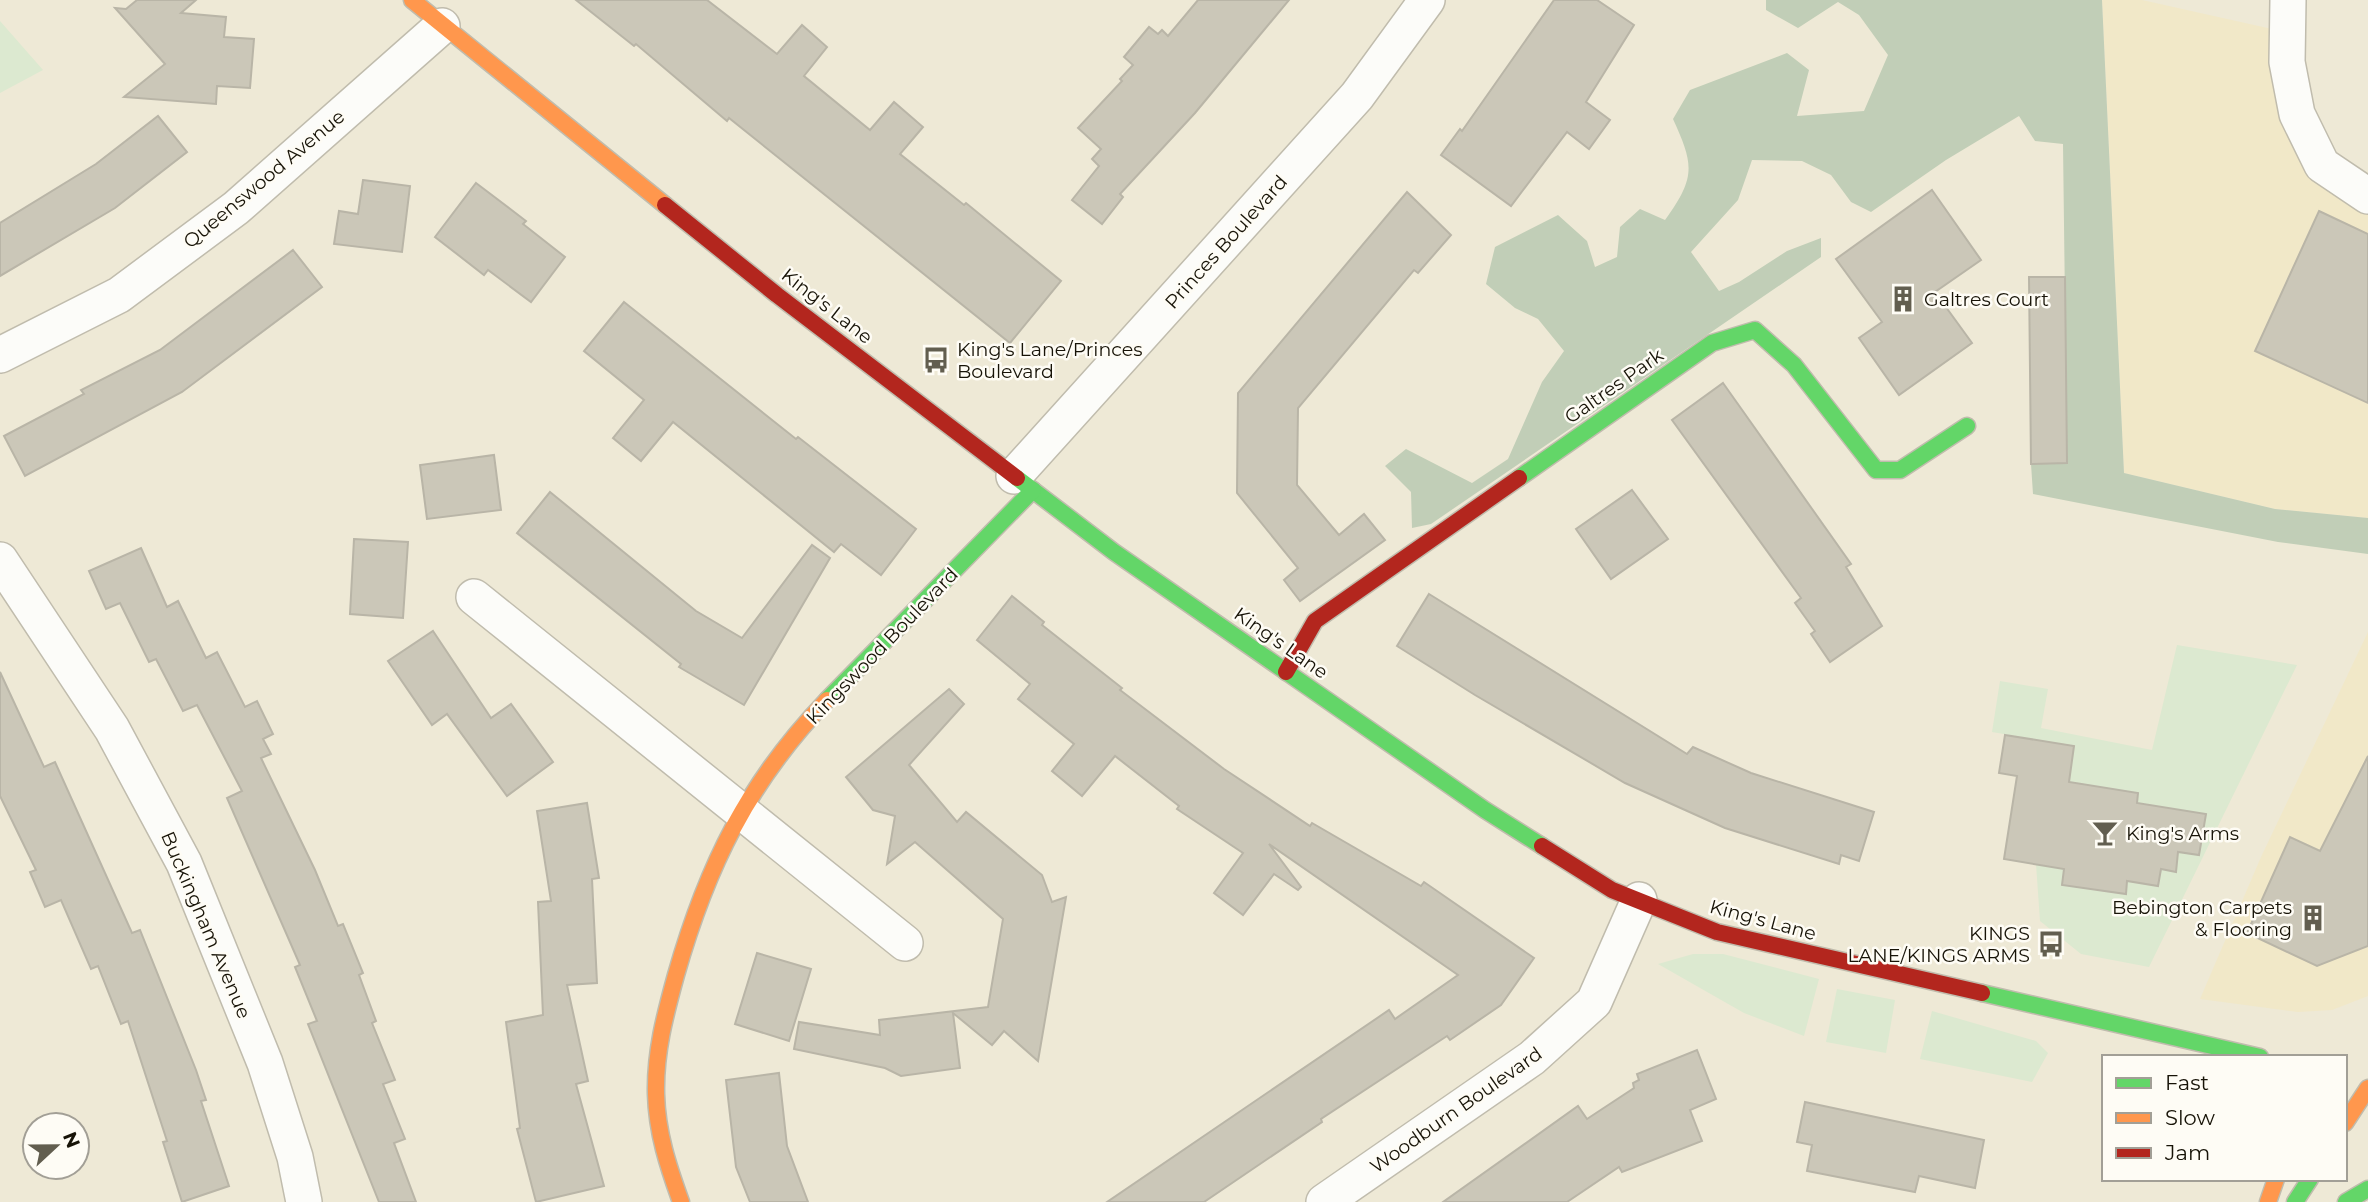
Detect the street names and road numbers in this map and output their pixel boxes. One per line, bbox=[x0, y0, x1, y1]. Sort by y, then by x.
street label: Queenswood Avenue bbox=[179, 105, 349, 253]
street label: Princes Boulevard bbox=[1160, 171, 1292, 313]
street label: King's Lane bbox=[777, 263, 877, 349]
street label: Galtres Park bbox=[1560, 343, 1668, 428]
street label: Kingswood Boulevard bbox=[801, 563, 963, 729]
street label: King's Lane bbox=[1230, 602, 1332, 684]
street label: Buckingham Avenue bbox=[156, 828, 256, 1022]
street label: King's Lane bbox=[1707, 895, 1819, 945]
street label: Woodburn Boulevard bbox=[1366, 1042, 1546, 1178]

